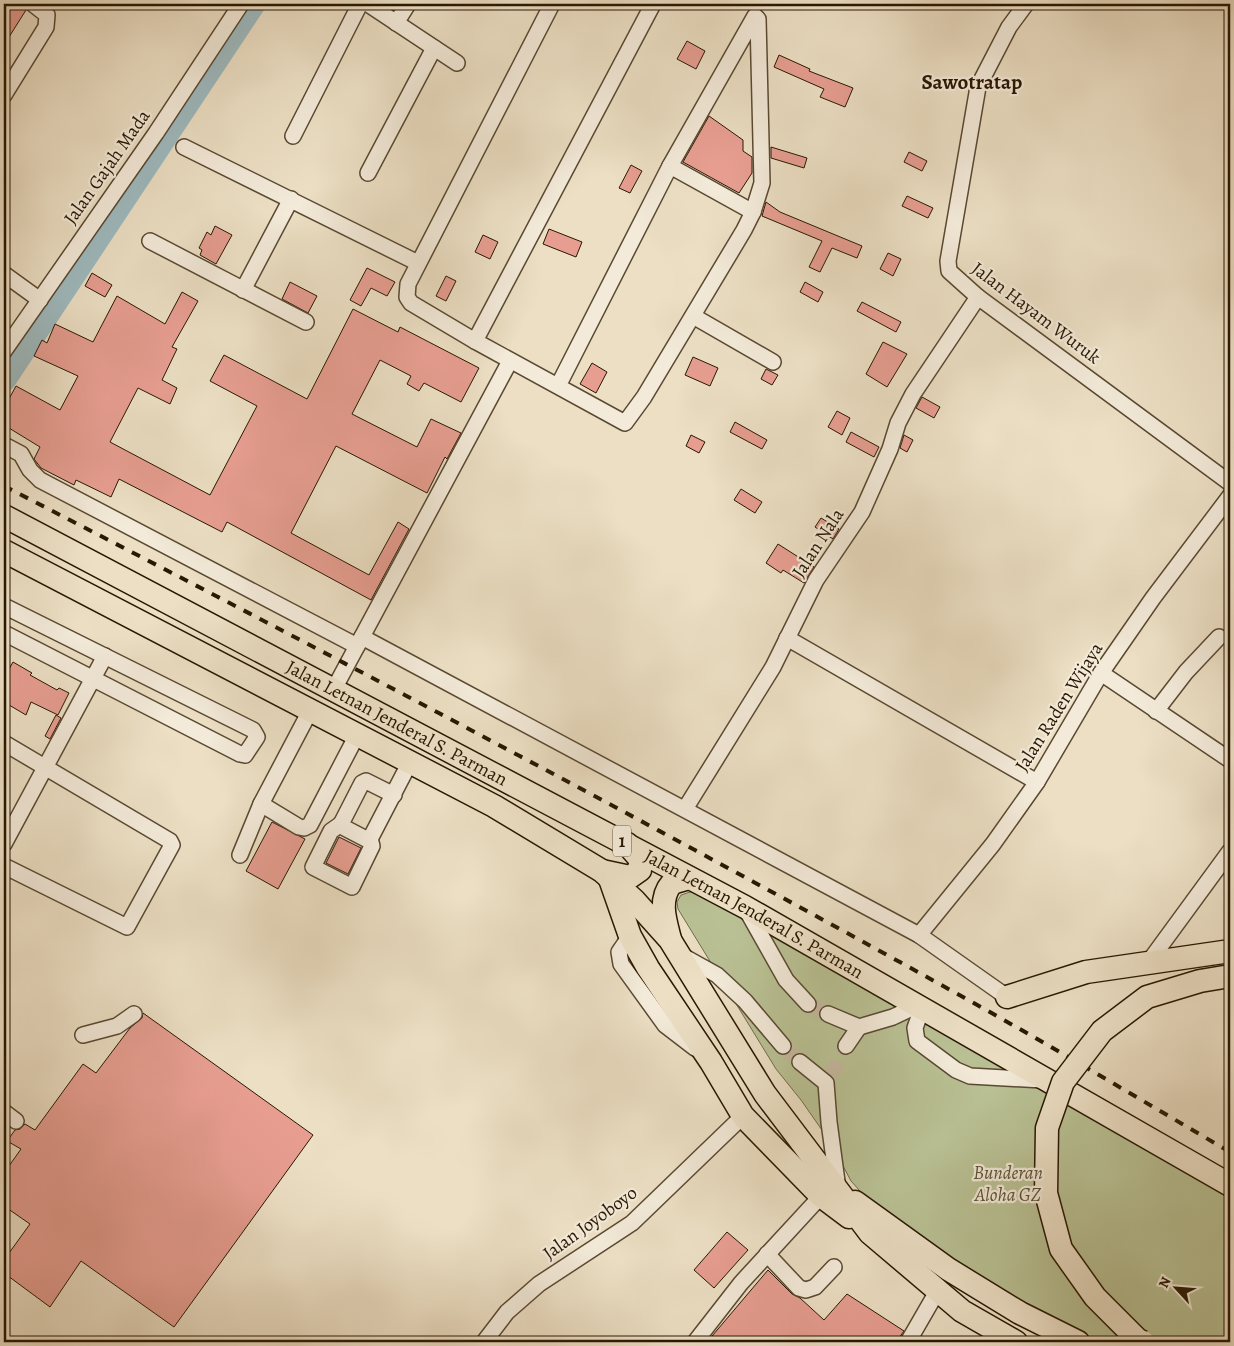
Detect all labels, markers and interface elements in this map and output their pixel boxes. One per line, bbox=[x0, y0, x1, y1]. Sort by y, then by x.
district label: Sawotratap bbox=[922, 68, 1022, 96]
street label: Jalan Gajah Mada bbox=[58, 104, 156, 230]
street label: Jalan Hayam Wuruk bbox=[966, 256, 1106, 370]
street label: Jalan Nala bbox=[786, 503, 850, 583]
street label: Jalan Raden Wijaya bbox=[1009, 637, 1109, 777]
street label: Jalan Letnan Jenderal S. Parman bbox=[281, 654, 512, 792]
road number: 1 bbox=[613, 826, 631, 856]
street label: Jalan Letnan Jenderal S. Parman bbox=[640, 843, 868, 985]
park label: Bunderan Aloha GZ bbox=[973, 1160, 1043, 1208]
street label: Jalan Joyoboyo bbox=[538, 1180, 642, 1266]
north arrow bbox=[1152, 1264, 1202, 1314]
text: N bbox=[1154, 1274, 1176, 1291]

